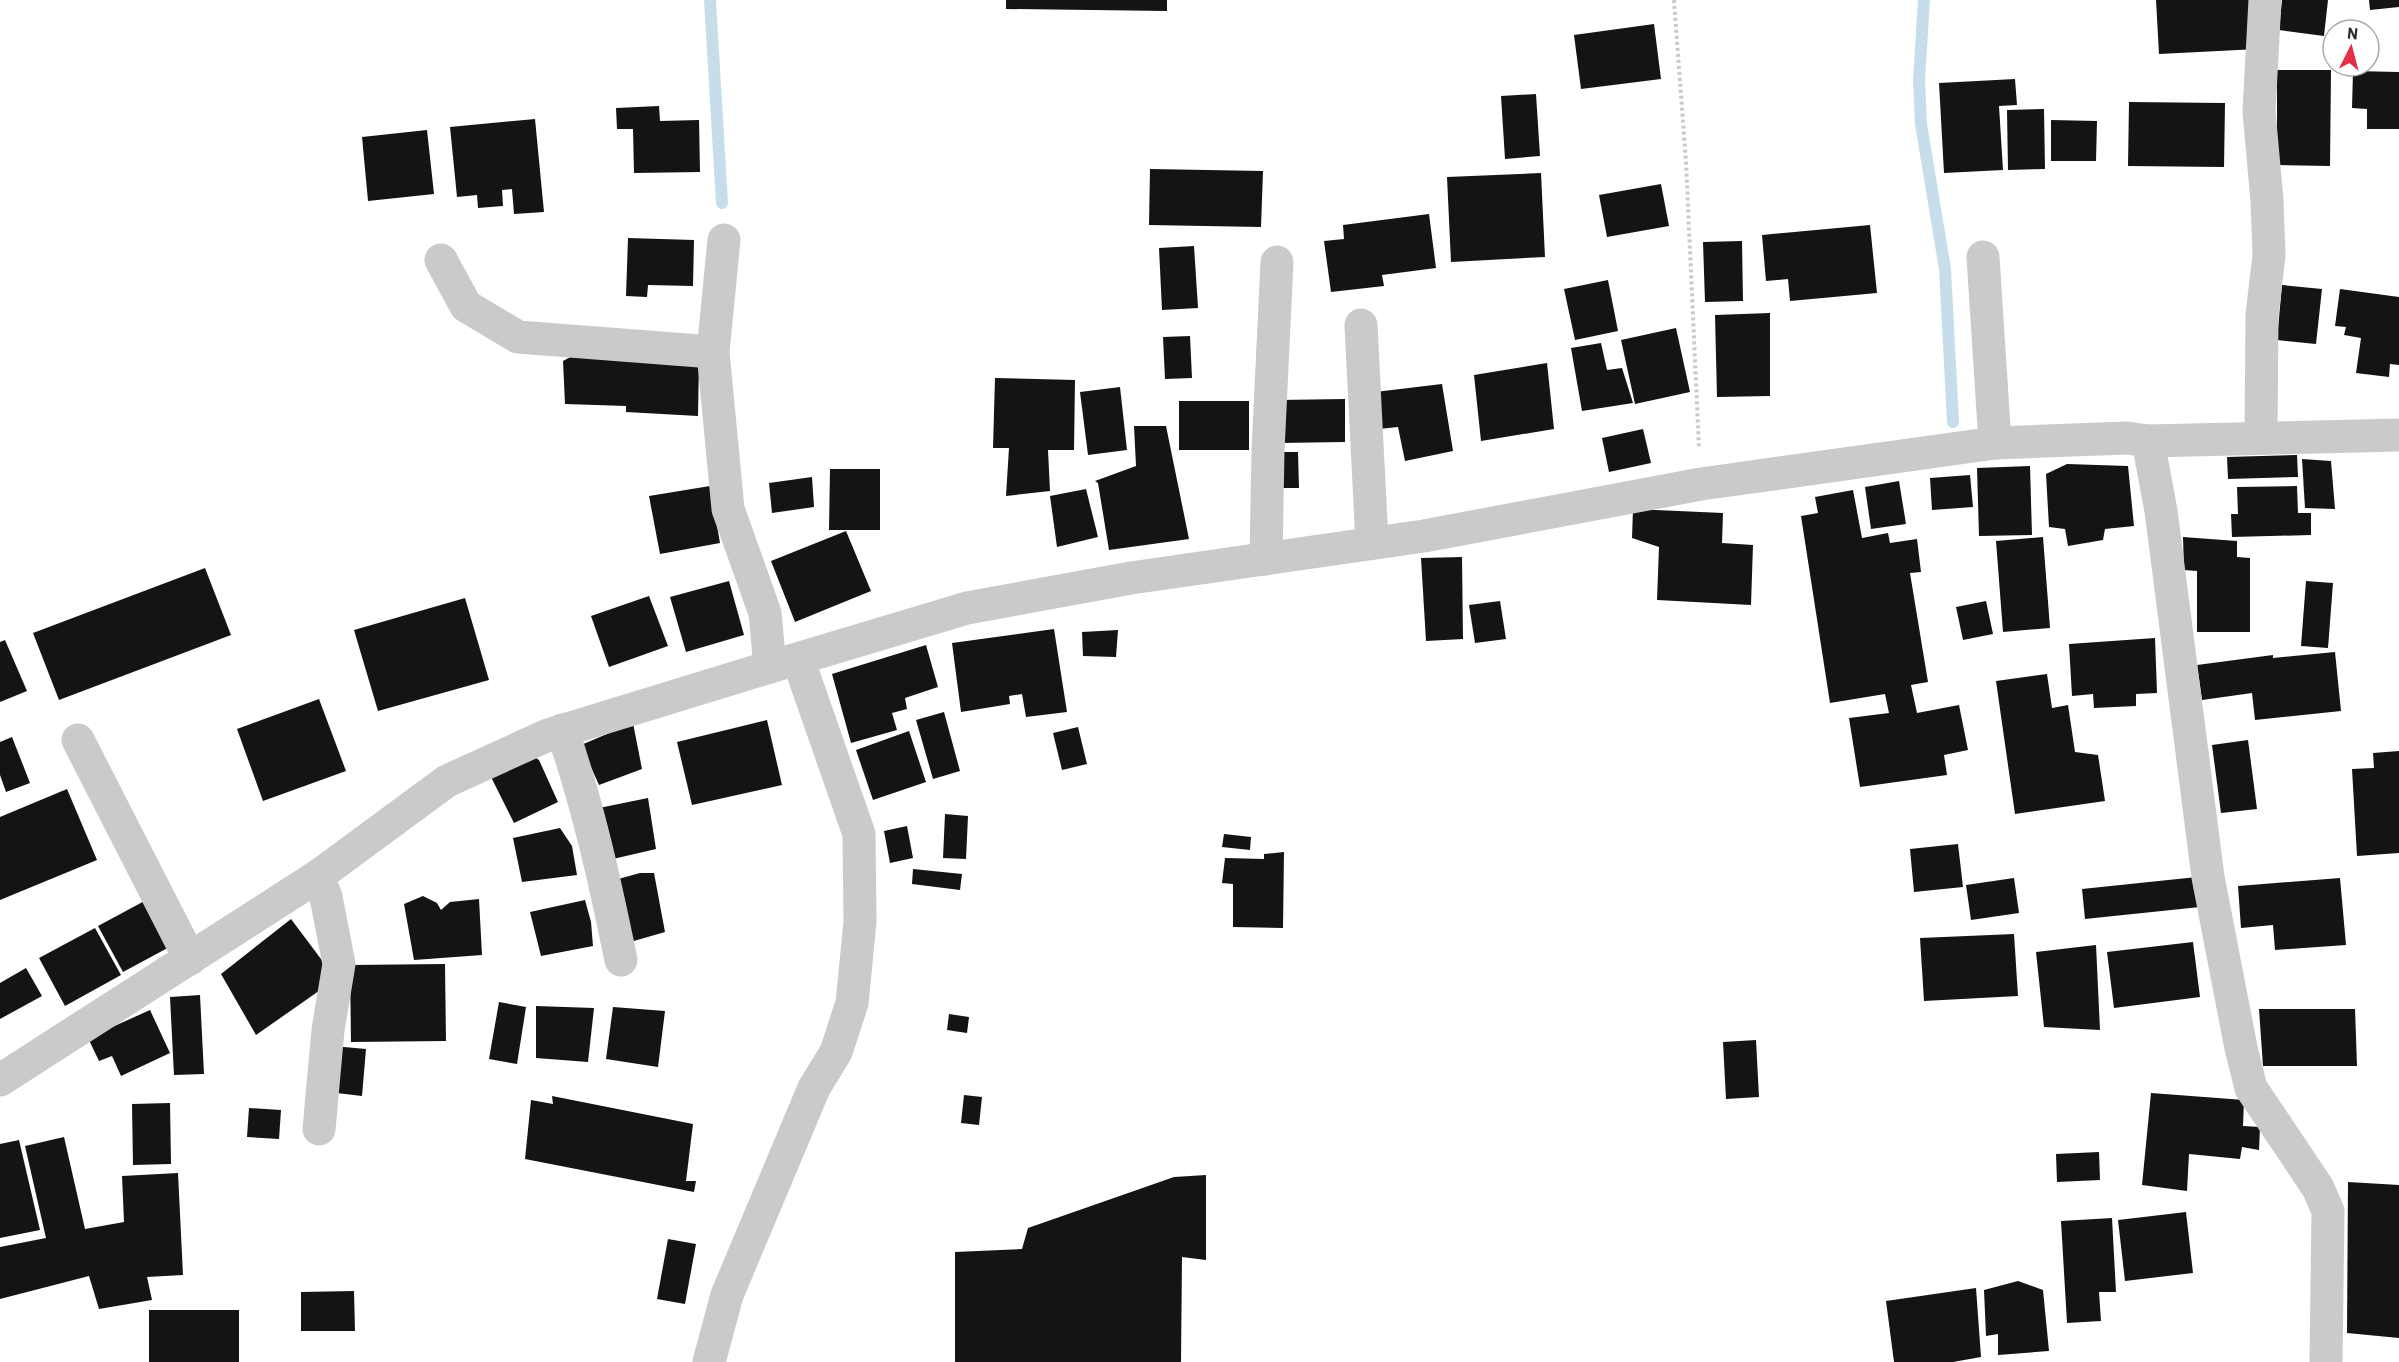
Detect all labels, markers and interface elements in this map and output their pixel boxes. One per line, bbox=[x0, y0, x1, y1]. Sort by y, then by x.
north arrow bbox=[2321, 18, 2381, 78]
text: N bbox=[2346, 23, 2359, 43]

